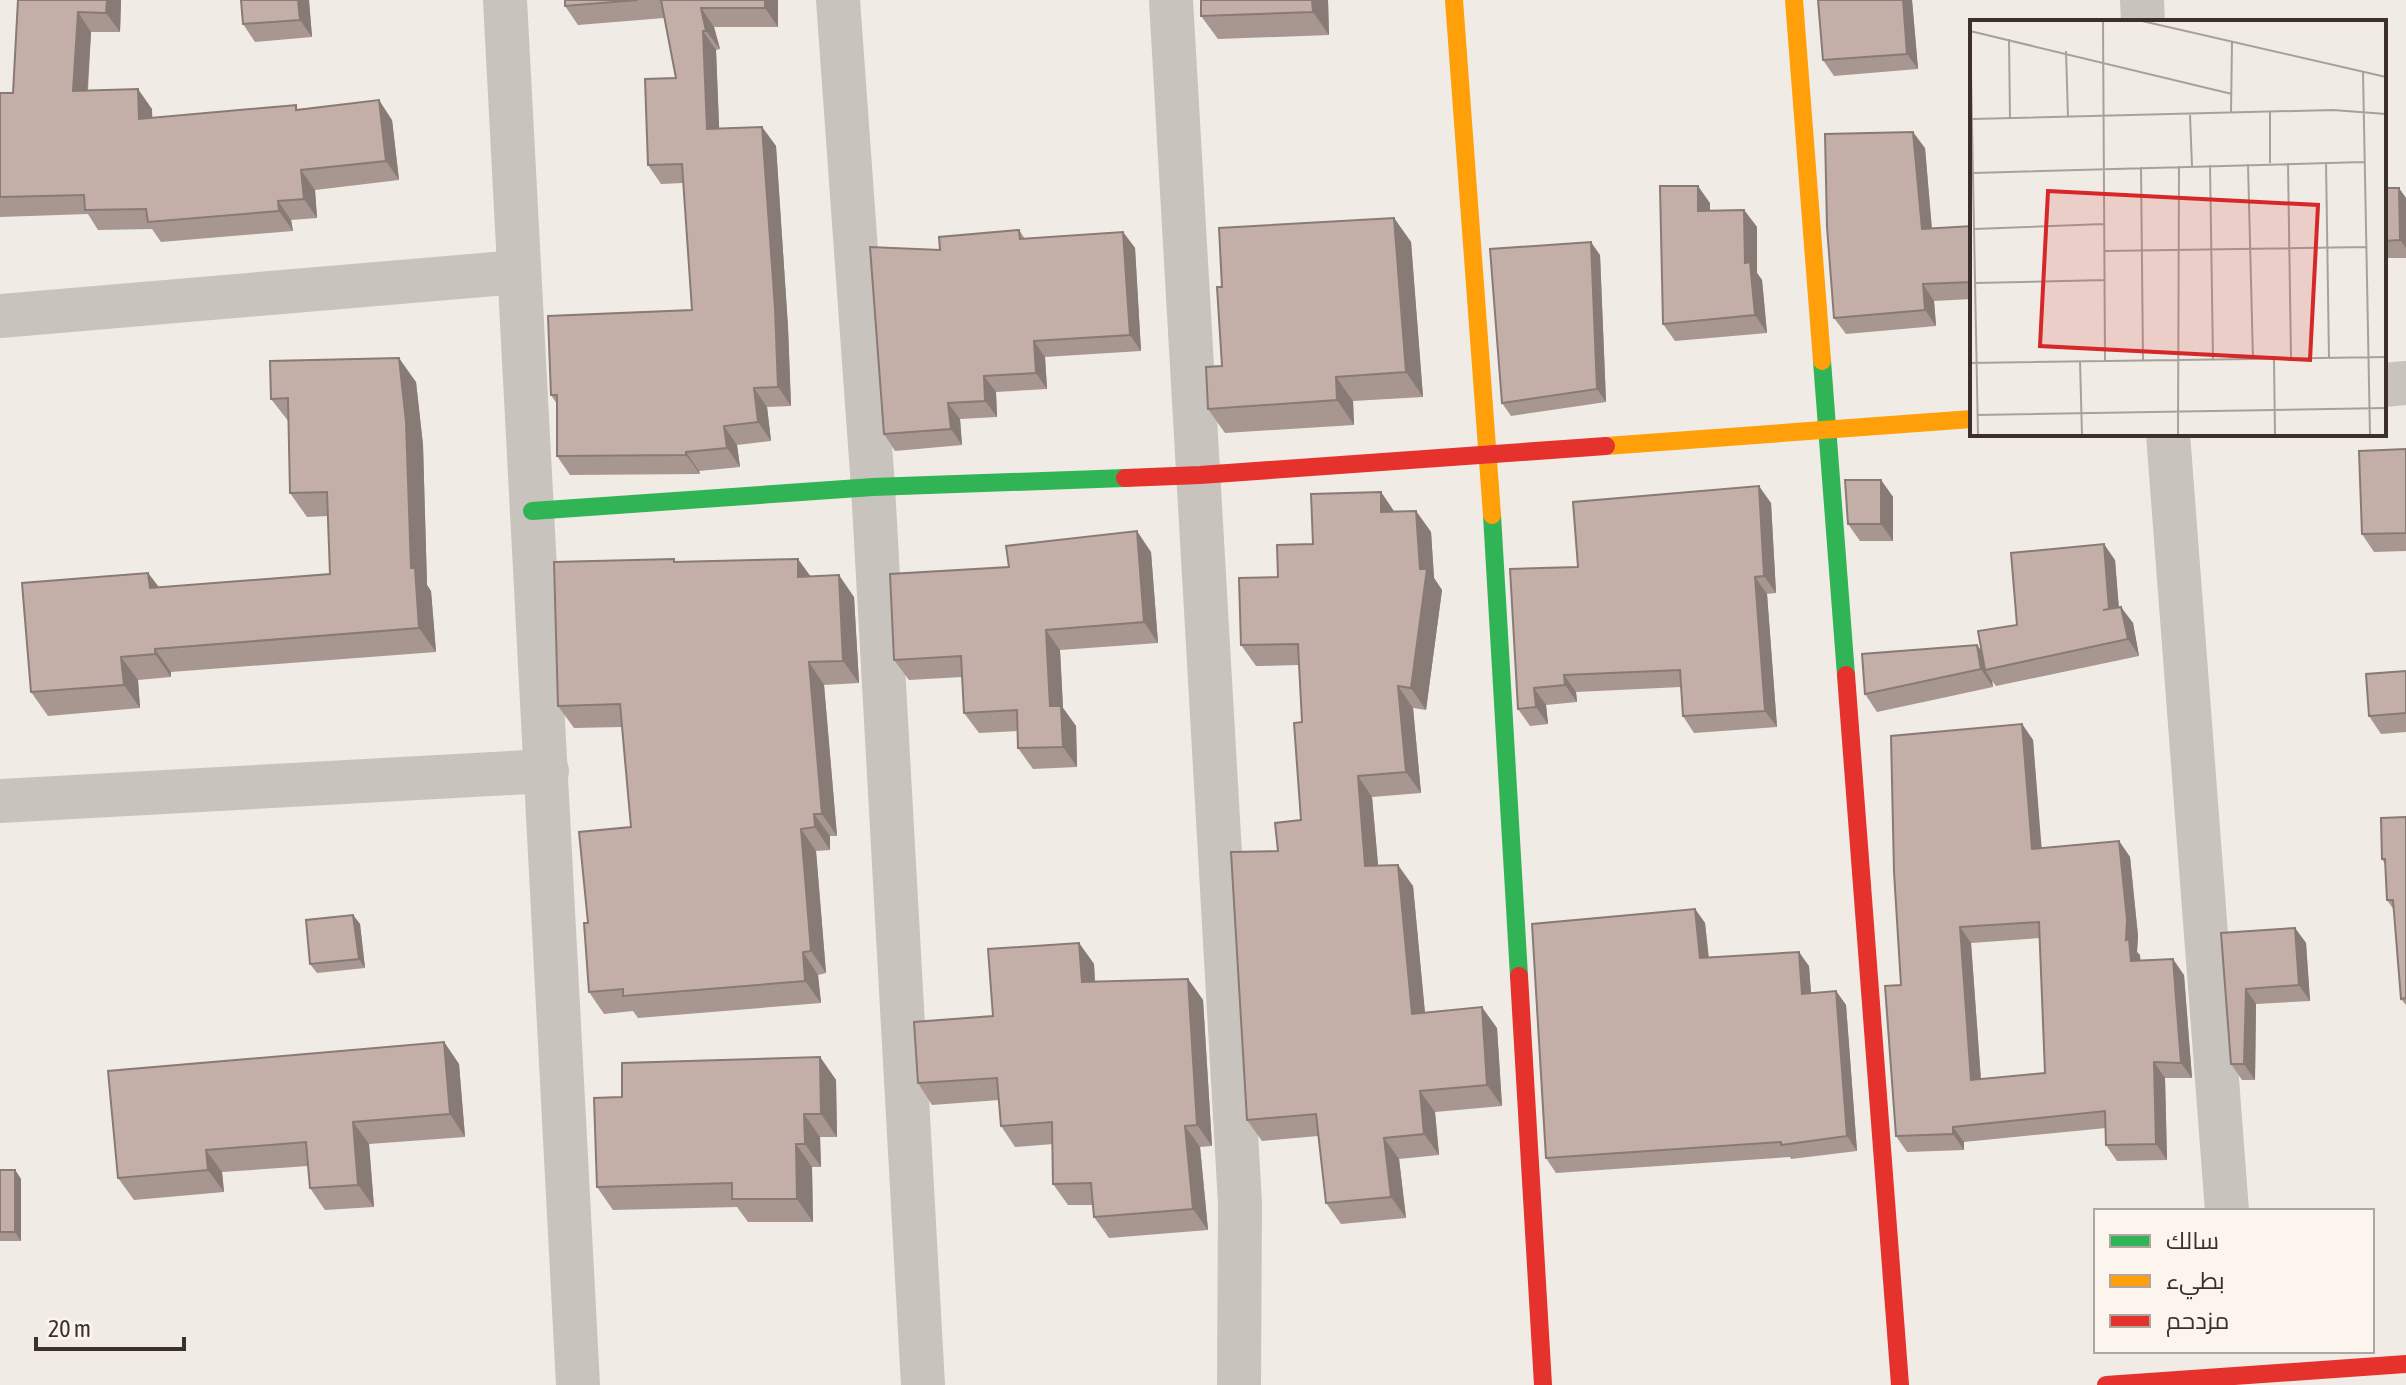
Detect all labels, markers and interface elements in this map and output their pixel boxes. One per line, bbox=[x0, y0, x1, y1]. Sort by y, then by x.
inset map bbox=[1970, 20, 2386, 436]
legend bbox=[2094, 1209, 2374, 1353]
text: سالك bbox=[2166, 1227, 2219, 1254]
text: بطيء bbox=[2166, 1267, 2225, 1300]
scale bar bbox=[36, 1301, 184, 1351]
text: مزدحم bbox=[2166, 1307, 2229, 1337]
text: 20 m bbox=[48, 1315, 91, 1342]

